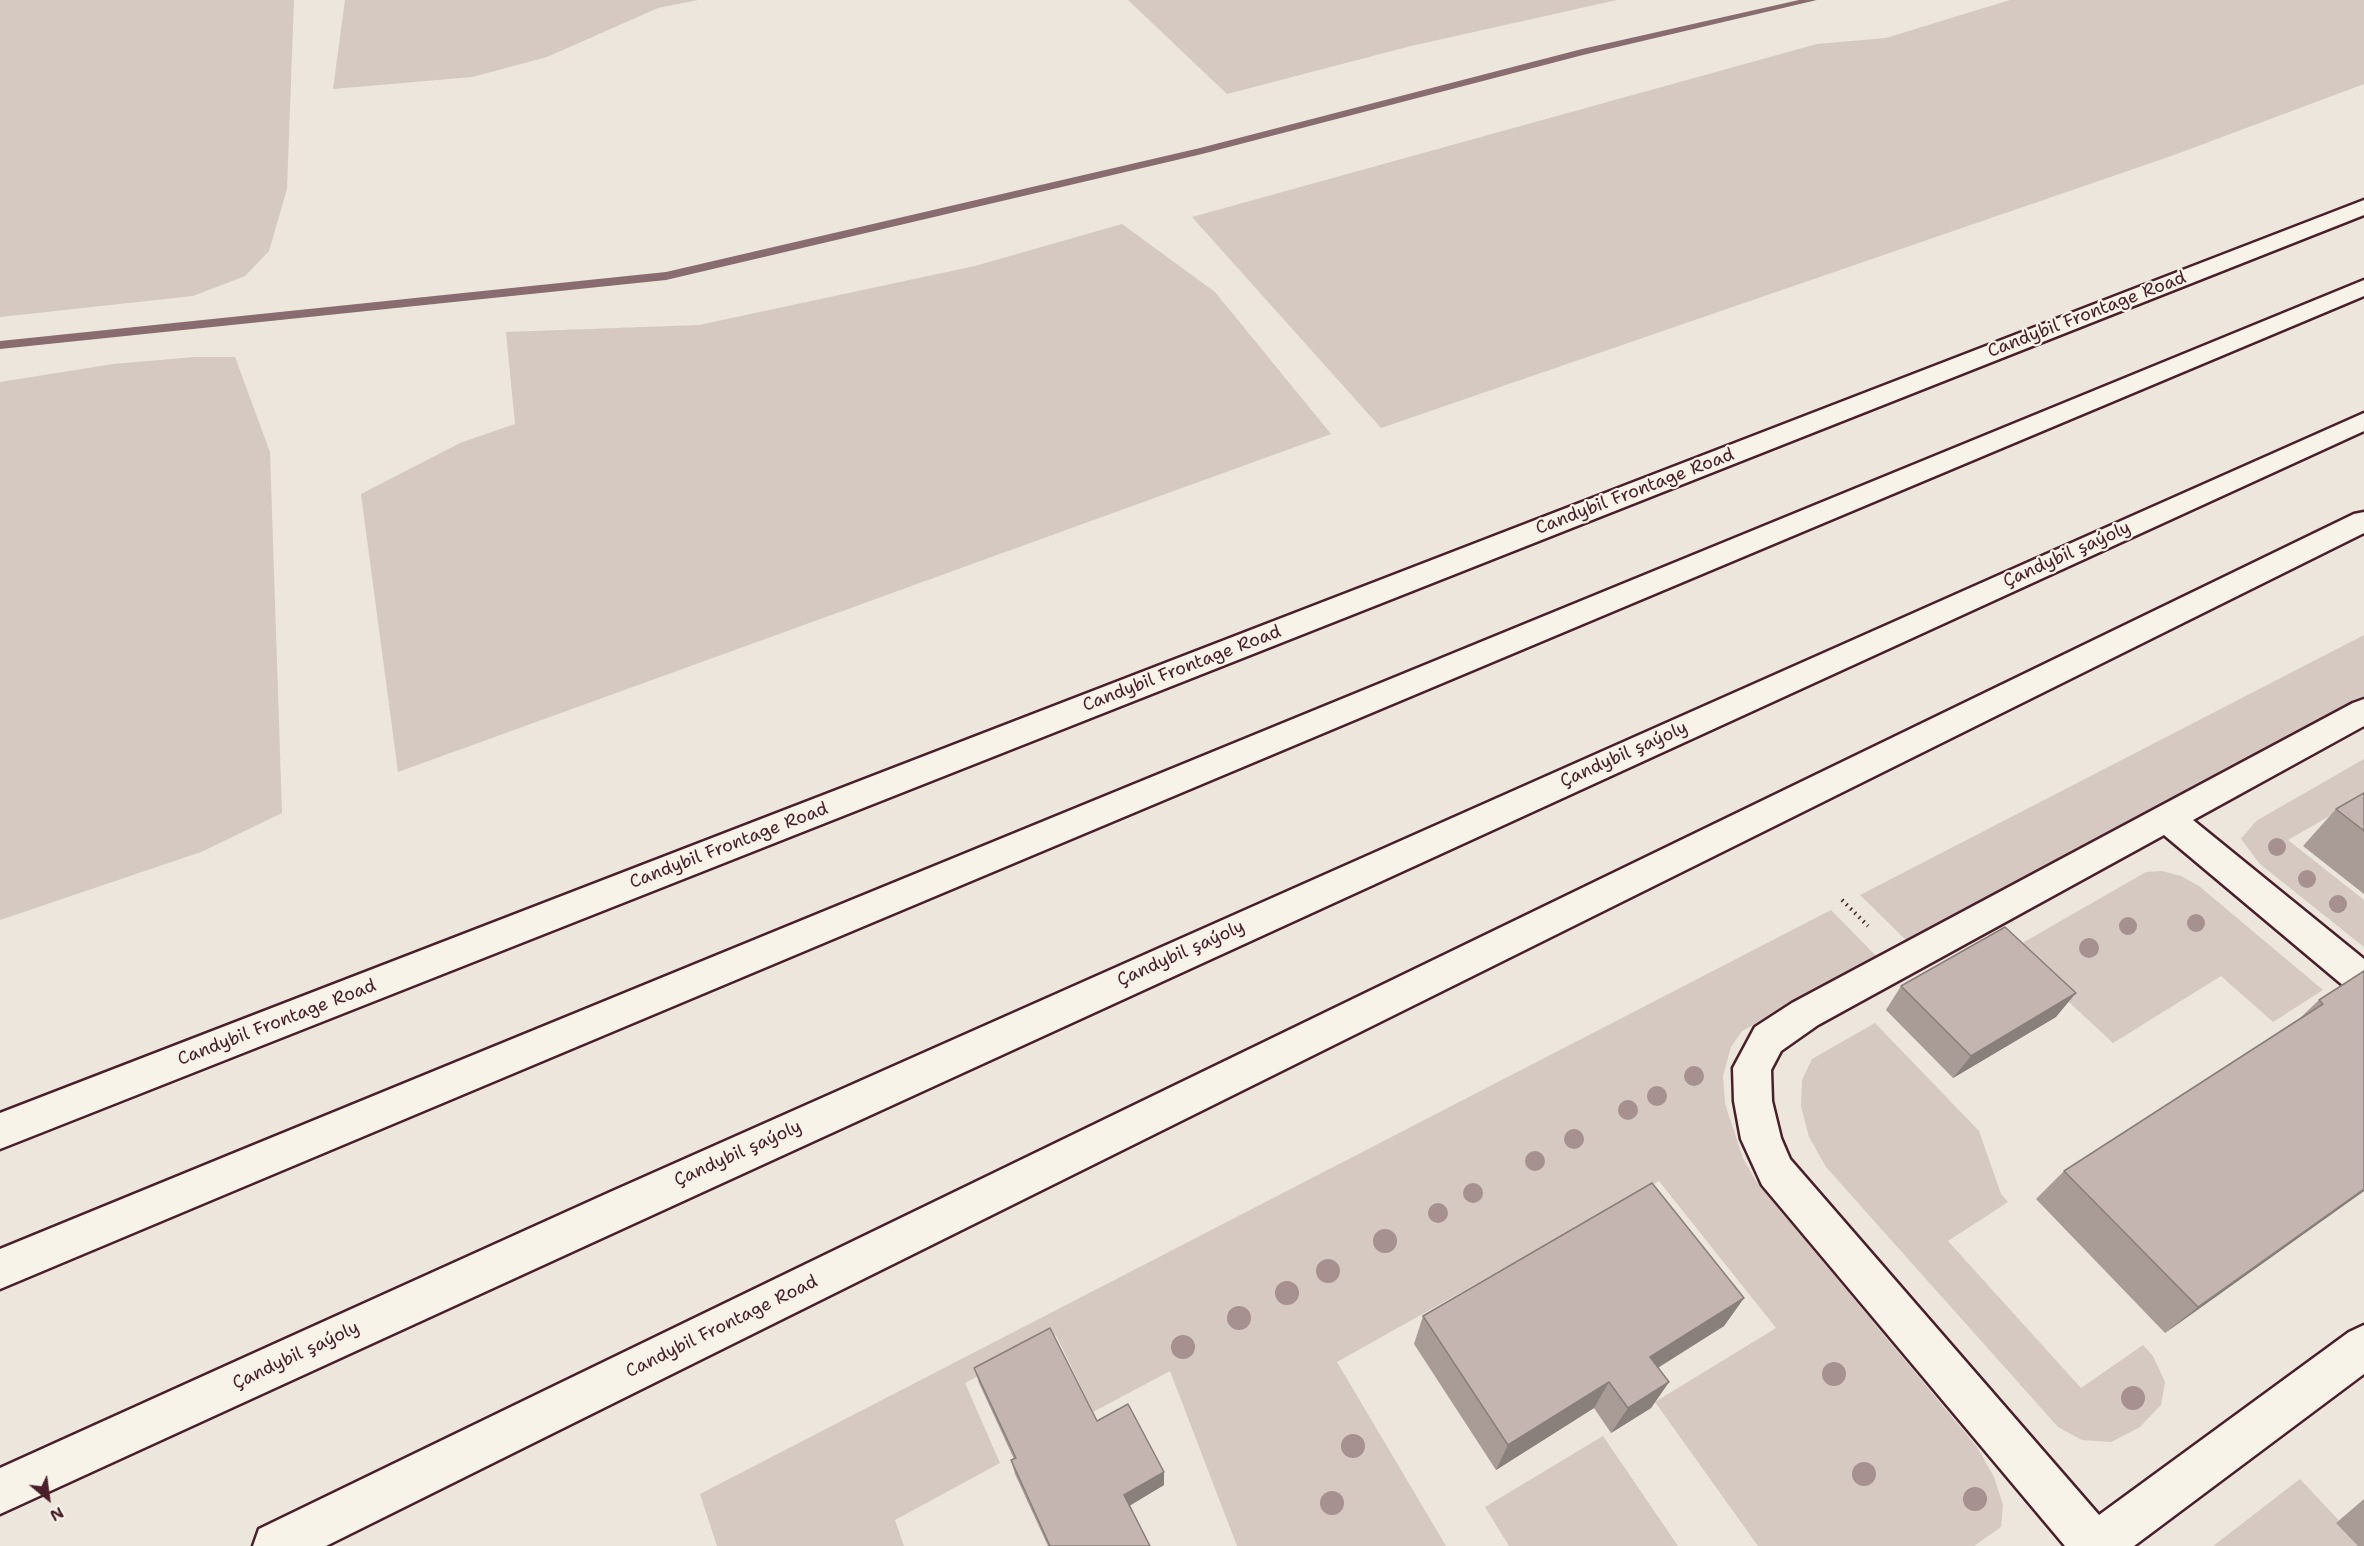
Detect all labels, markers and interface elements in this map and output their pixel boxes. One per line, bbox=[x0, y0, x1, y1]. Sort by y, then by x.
street label: Candybil Frontage Road bbox=[1985, 267, 2189, 363]
street label: Candybil Frontage Road bbox=[1533, 444, 1737, 540]
street label: Çandybil şaýoly bbox=[2000, 517, 2134, 593]
street label: Candybil Frontage Road bbox=[1080, 621, 1284, 717]
street label: Çandybil şaýoly bbox=[1557, 717, 1691, 793]
street label: Candybil Frontage Road bbox=[627, 798, 831, 894]
street label: Çandybil şaýoly bbox=[1114, 916, 1248, 992]
street label: Candybil Frontage Road bbox=[175, 975, 379, 1071]
street label: Çandybil şaýoly bbox=[671, 1116, 805, 1192]
street label: Candybil Frontage Road bbox=[622, 1271, 822, 1383]
street label: Çandybil şaýoly bbox=[229, 1317, 363, 1395]
north arrow bbox=[18, 1468, 78, 1528]
text: N bbox=[46, 1502, 68, 1526]

